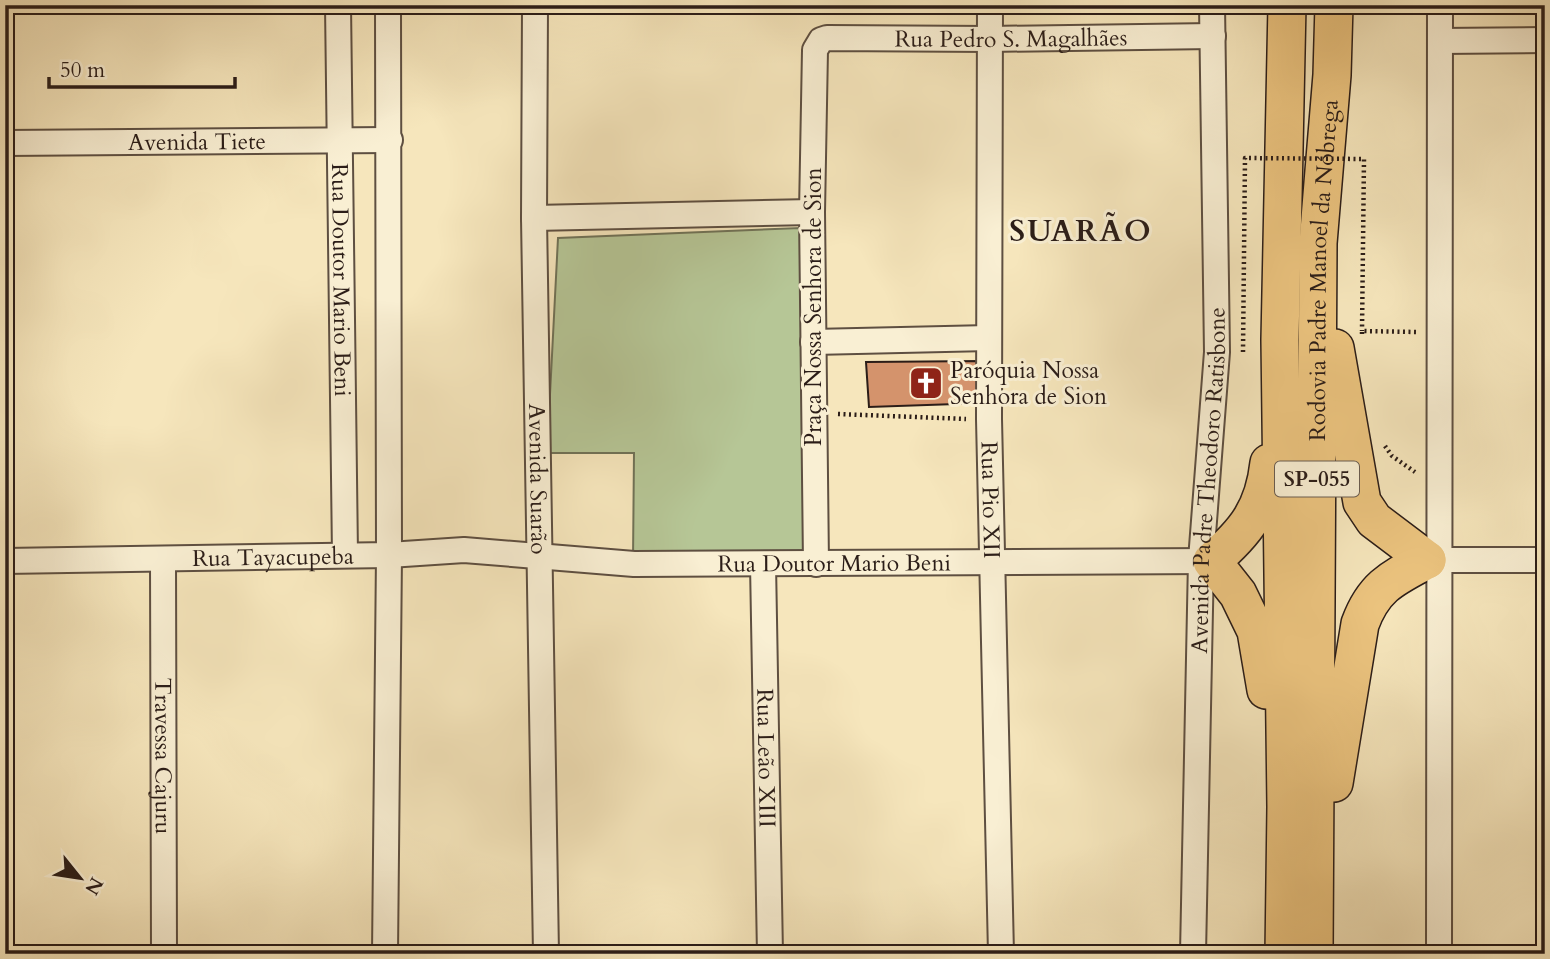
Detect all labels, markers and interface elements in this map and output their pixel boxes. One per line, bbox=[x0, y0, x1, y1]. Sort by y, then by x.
street label: Rua Pedro S. Magalhães bbox=[894, 22, 1128, 55]
scale bar bbox=[49, 46, 234, 90]
text: 50 m bbox=[60, 56, 105, 85]
street label: Rodovia Padre Manoel da Nóbrega bbox=[1302, 98, 1346, 441]
street label: Avenida Tiete bbox=[128, 126, 266, 158]
street label: Rua Doutor Mario Beni bbox=[324, 163, 358, 397]
street label: Praça Nossa Senhora de Sion bbox=[798, 167, 829, 447]
district label: SUARÃO bbox=[1009, 211, 1153, 252]
street label: Avenida Padre Theodoro Ratisbone bbox=[1184, 307, 1233, 654]
place label: Paróquia Nossa Senhora de Sion bbox=[950, 355, 1107, 412]
church icon: Paróquia Nossa Senhora de Sion bbox=[907, 364, 945, 402]
street label: Avenida Suarão bbox=[521, 403, 554, 555]
street label: Rua Pio XII bbox=[974, 441, 1007, 559]
road number: SP-055 bbox=[1275, 462, 1359, 496]
street label: Rua Tayacupeba bbox=[192, 541, 354, 574]
street label: Rua Doutor Mario Beni bbox=[717, 547, 951, 580]
street label: Travessa Cajuru bbox=[147, 678, 179, 834]
street label: Rua Leão XIII bbox=[749, 688, 783, 828]
north arrow bbox=[46, 844, 116, 914]
text: N bbox=[78, 872, 109, 900]

